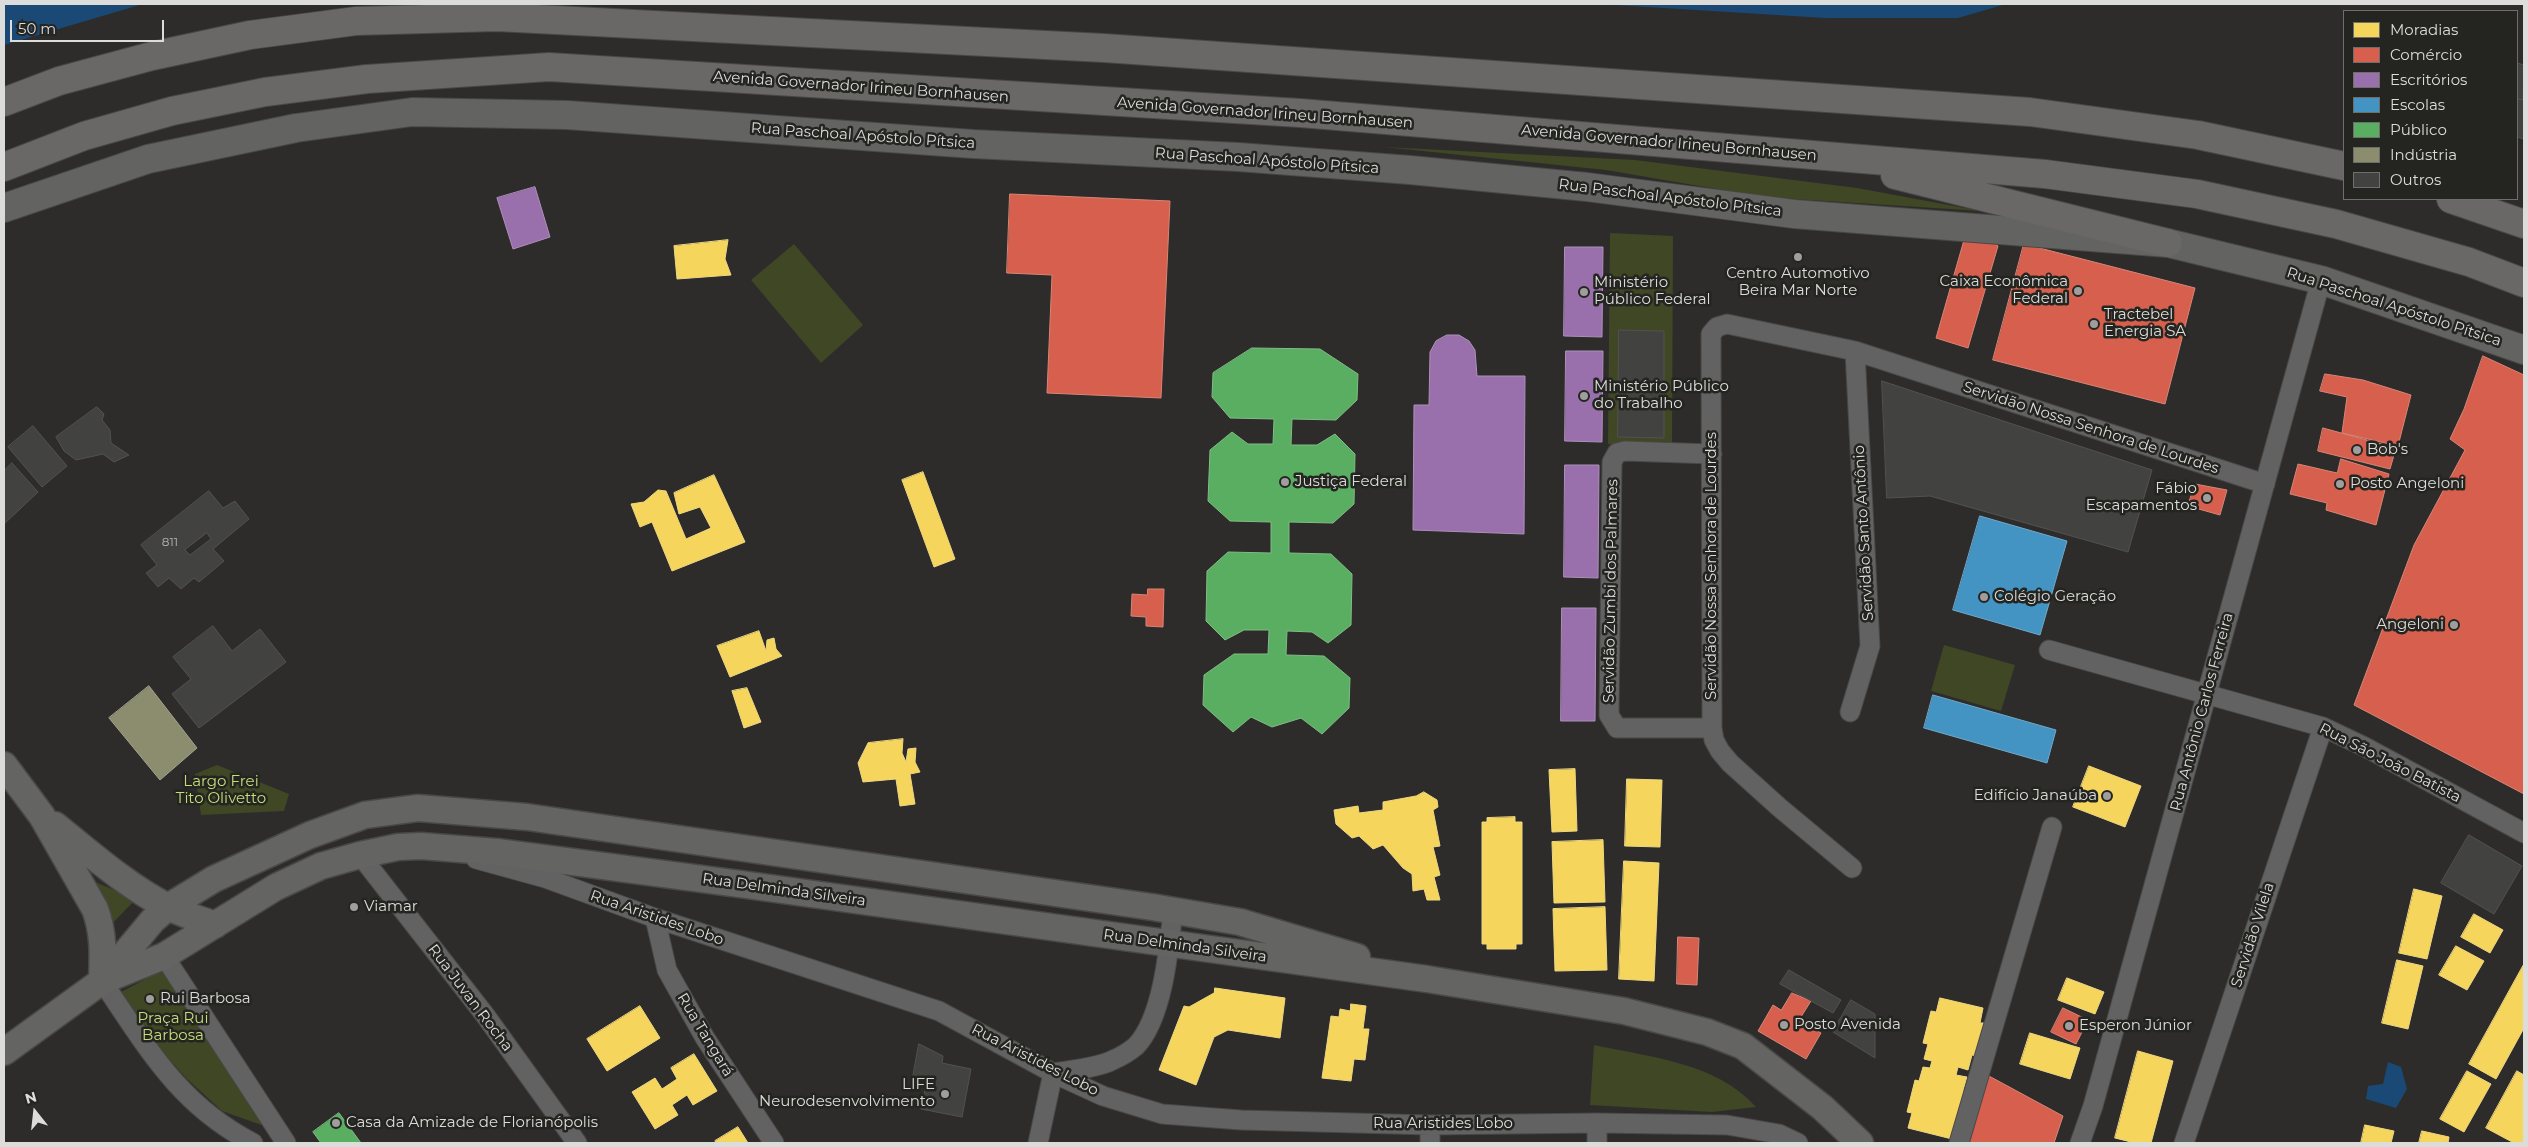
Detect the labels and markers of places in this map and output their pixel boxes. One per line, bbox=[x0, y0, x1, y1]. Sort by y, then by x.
marker: Centro Automotivo Beira Mar Norte bbox=[1792, 251, 1804, 263]
place label: Centro Automotivo Beira Mar Norte bbox=[1726, 265, 1870, 300]
place label: Caixa Econômica Federal bbox=[1940, 273, 2068, 308]
place label: Ministério Público Federal bbox=[1594, 274, 1711, 309]
marker: Caixa Econômica Federal bbox=[2072, 285, 2084, 297]
marker: Ministério Público Federal bbox=[1578, 286, 1590, 298]
place label: Tractebel Energia SA bbox=[2104, 306, 2186, 341]
marker: Tractebel Energia SA bbox=[2088, 318, 2100, 330]
place label: Ministério Público do Trabalho bbox=[1594, 378, 1729, 413]
marker: Ministério Público do Trabalho bbox=[1578, 390, 1590, 402]
place label: Bob's bbox=[2367, 441, 2408, 459]
marker: Bob's bbox=[2351, 444, 2363, 456]
place label: Justiça Federal bbox=[1295, 473, 1407, 491]
place label: Posto Angeloni bbox=[2350, 475, 2464, 493]
marker: Justiça Federal bbox=[1279, 476, 1291, 488]
marker: Posto Angeloni bbox=[2334, 478, 2346, 490]
place label: Fábio Escapamentos bbox=[2086, 480, 2197, 515]
marker: Fábio Escapamentos bbox=[2201, 492, 2213, 504]
place label: Colégio Geração bbox=[1994, 588, 2116, 606]
marker: Colégio Geração bbox=[1978, 591, 1990, 603]
place label: Angeloni bbox=[2376, 616, 2444, 634]
marker: Angeloni bbox=[2448, 619, 2460, 631]
place label: Edifício Janaúba bbox=[1974, 787, 2097, 805]
marker: Edifício Janaúba bbox=[2101, 790, 2113, 802]
place label: Viamar bbox=[364, 898, 418, 916]
marker: Viamar bbox=[348, 901, 360, 913]
place label: Rui Barbosa bbox=[160, 990, 251, 1008]
marker: Rui Barbosa bbox=[144, 993, 156, 1005]
place label: Posto Avenida bbox=[1794, 1016, 1901, 1034]
place label: Esperon Júnior bbox=[2079, 1017, 2192, 1035]
marker: Posto Avenida bbox=[1778, 1019, 1790, 1031]
marker: Esperon Júnior bbox=[2063, 1020, 2075, 1032]
place label: LIFE Neurodesenvolvimento bbox=[759, 1076, 935, 1111]
marker: LIFE Neurodesenvolvimento bbox=[939, 1088, 951, 1100]
place label: Casa da Amizade de Florianópolis bbox=[346, 1114, 598, 1132]
marker: Casa da Amizade de Florianópolis bbox=[330, 1117, 342, 1129]

